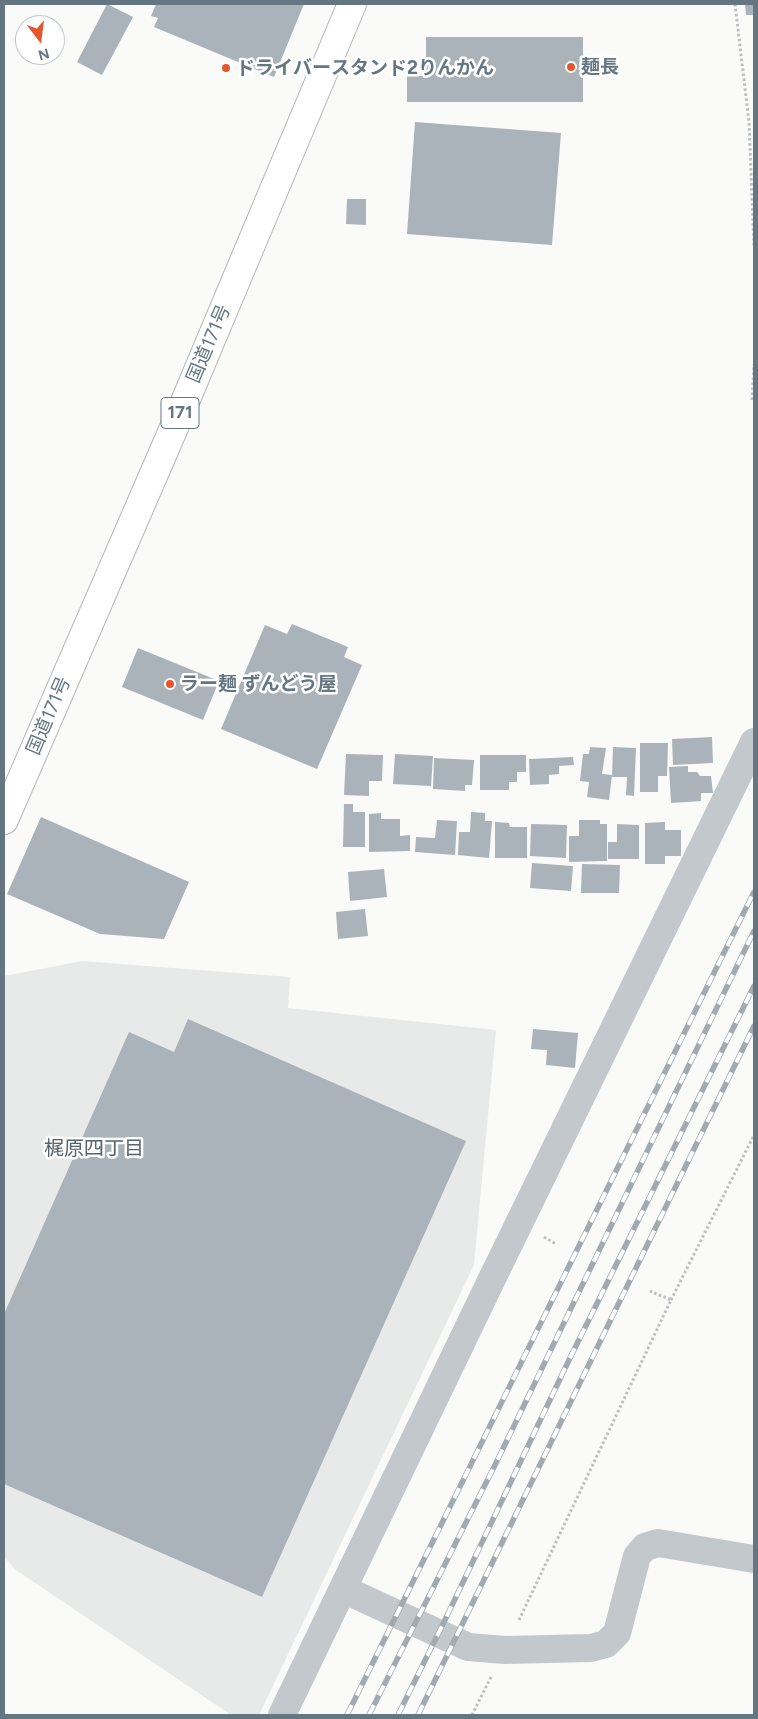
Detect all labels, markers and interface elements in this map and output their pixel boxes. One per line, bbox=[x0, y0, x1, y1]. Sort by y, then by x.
north arrow bbox=[15, 15, 65, 65]
text: N bbox=[36, 44, 51, 64]
place label: 麺長 bbox=[581, 56, 619, 78]
place label: ドライバースタンド2りんかん bbox=[236, 57, 494, 79]
marker: 麺長 bbox=[565, 61, 577, 73]
marker: ドライバースタンド2りんかん bbox=[220, 62, 232, 74]
street label: 国道171号 bbox=[182, 301, 236, 387]
road number: 171 bbox=[161, 398, 199, 428]
street label: 国道171号 bbox=[22, 673, 76, 759]
place label: ラー麺 ずんどう屋 bbox=[180, 673, 337, 695]
marker: ラー麺 ずんどう屋 bbox=[164, 678, 176, 690]
district label: 梶原四丁目 bbox=[44, 1137, 144, 1161]

